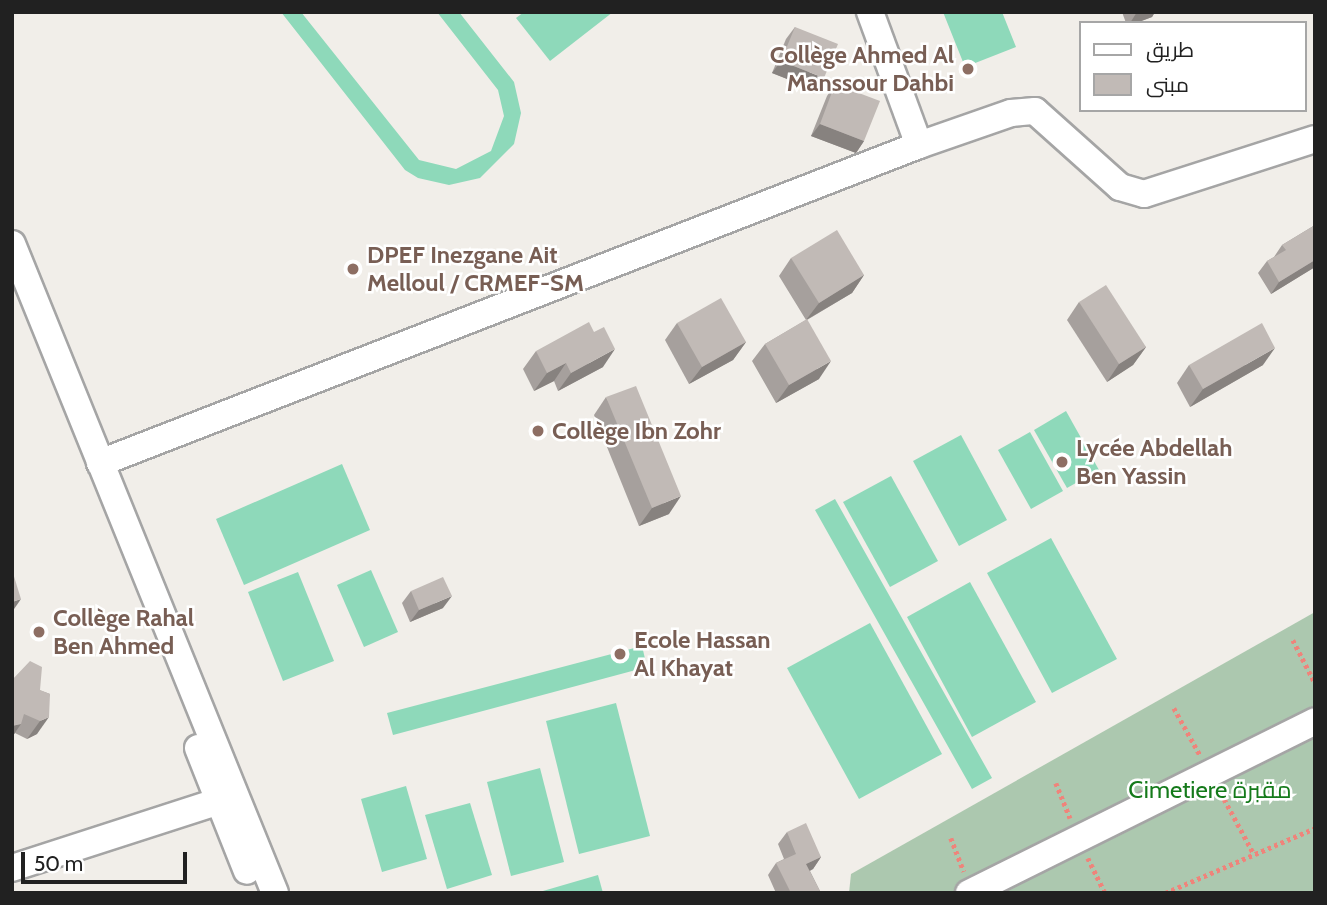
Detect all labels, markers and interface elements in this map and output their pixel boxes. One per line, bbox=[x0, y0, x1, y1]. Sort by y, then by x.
legend bbox=[1078, 21, 1306, 112]
text: طريق bbox=[1146, 37, 1194, 62]
place label: Collège Ahmed Al Manssour Dahbi bbox=[770, 41, 954, 97]
marker: Collège Ahmed Al Manssour Dahbi bbox=[960, 61, 976, 77]
text: مبنى bbox=[1146, 72, 1189, 97]
place label: DPEF Inezgane Ait Melloul / CRMEF-SM bbox=[367, 241, 584, 297]
marker: DPEF Inezgane Ait Melloul / CRMEF-SM bbox=[345, 261, 361, 277]
place label: Collège Ibn Zohr bbox=[552, 417, 721, 445]
marker: Collège Ibn Zohr bbox=[530, 423, 546, 439]
place label: Lycée Abdellah Ben Yassin bbox=[1076, 434, 1233, 490]
marker: Lycée Abdellah Ben Yassin bbox=[1054, 454, 1070, 470]
place label: Collège Rahal Ben Ahmed bbox=[53, 604, 194, 660]
marker: Collège Rahal Ben Ahmed bbox=[31, 624, 47, 640]
place label: Ecole Hassan Al Khayat bbox=[634, 626, 771, 682]
marker: Ecole Hassan Al Khayat bbox=[612, 646, 628, 662]
park label: Cimetiere مقبرة bbox=[1128, 776, 1292, 804]
scale bar bbox=[24, 838, 191, 882]
text: 50 m bbox=[34, 851, 83, 876]

